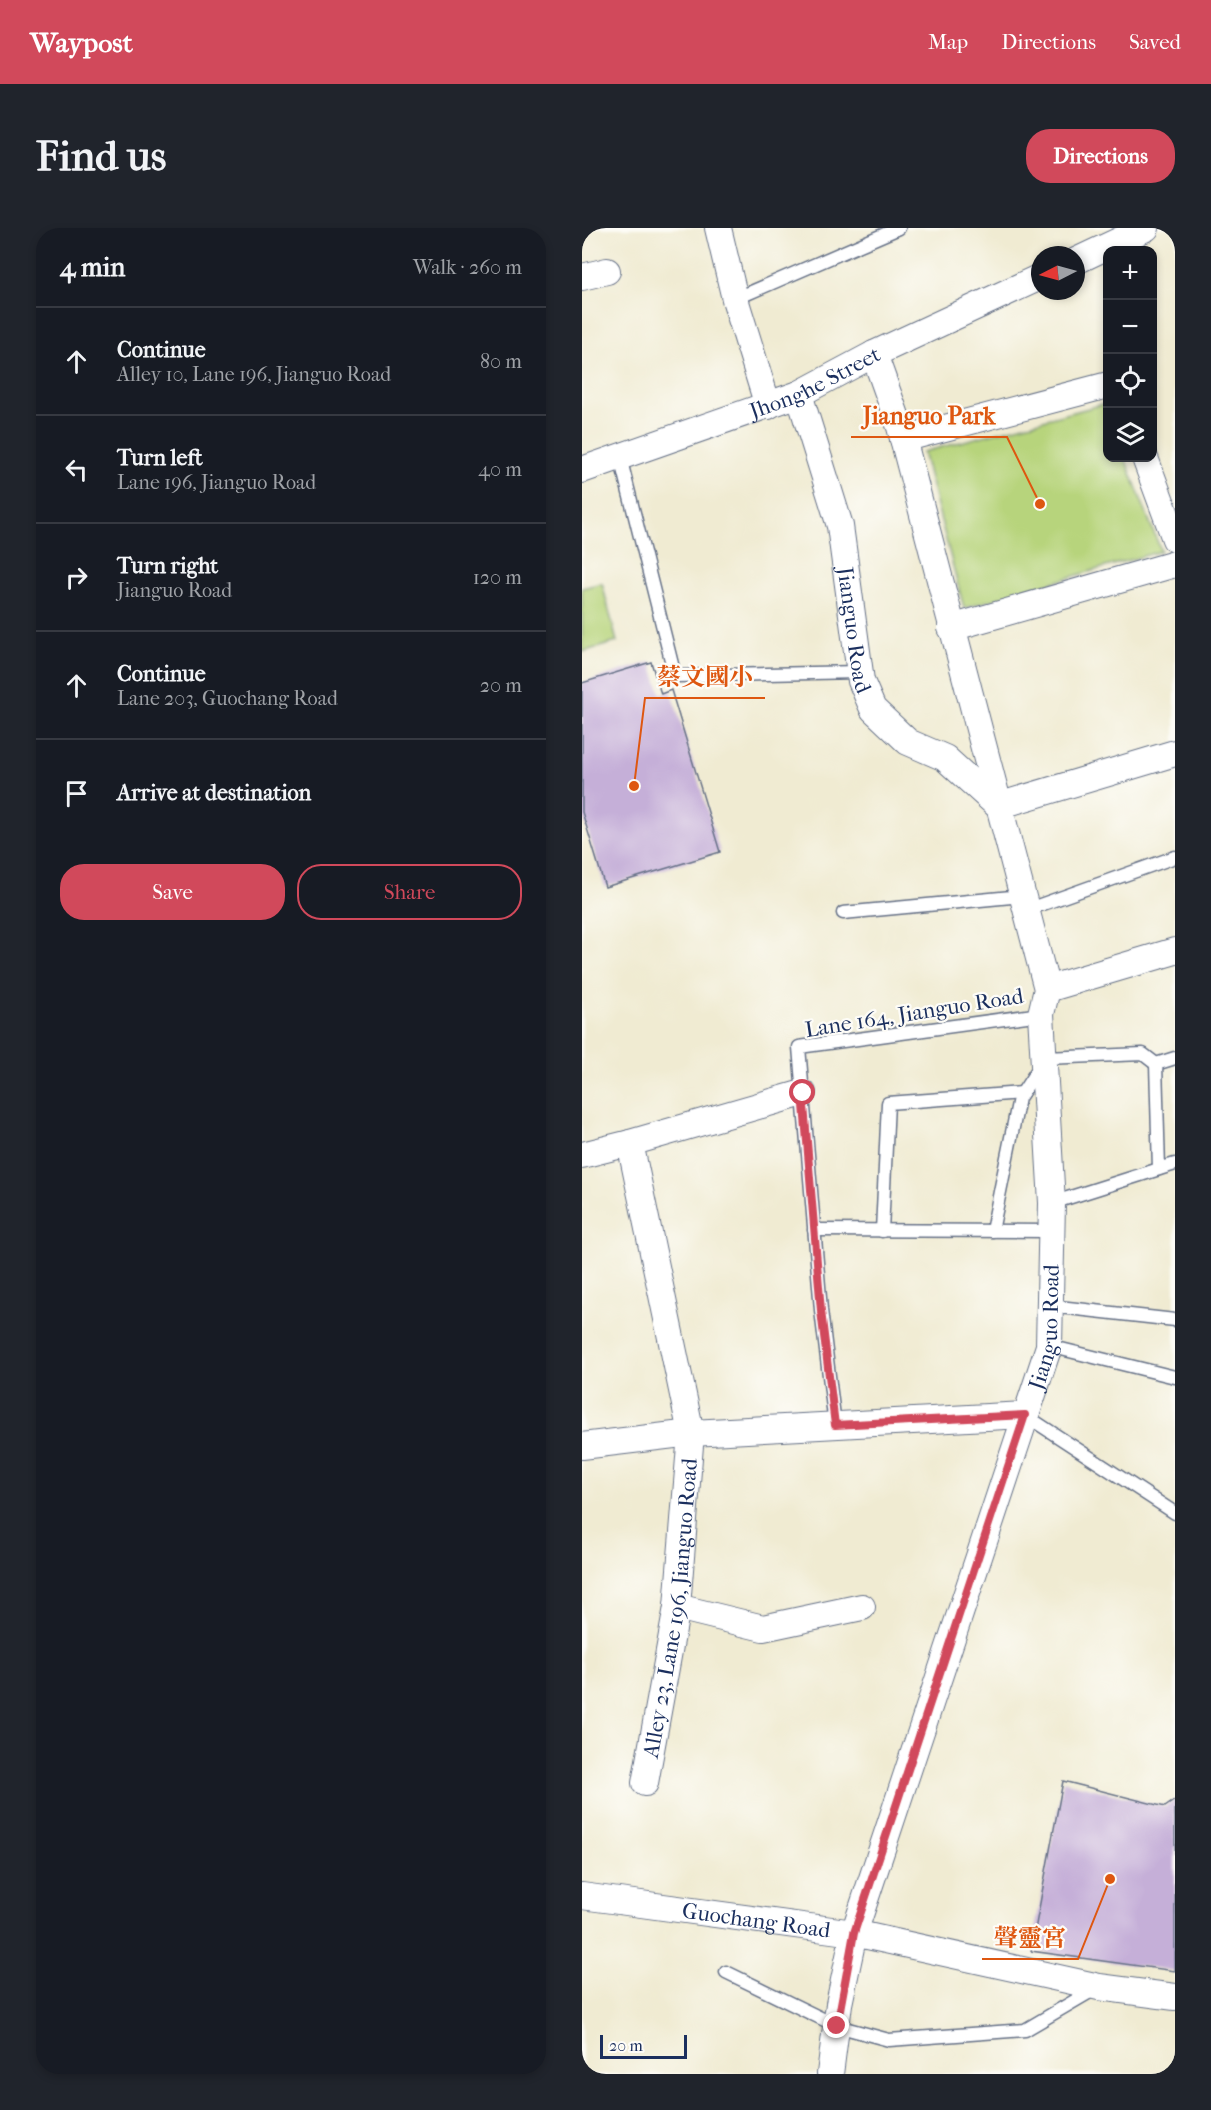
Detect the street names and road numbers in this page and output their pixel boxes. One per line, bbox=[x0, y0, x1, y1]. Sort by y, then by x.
street label: Jhonghe Street bbox=[744, 341, 885, 425]
street label: Jianguo Road bbox=[831, 563, 877, 698]
street label: Lane 164, Jianguo Road bbox=[803, 983, 1026, 1043]
street label: Jianguo Road bbox=[1023, 1263, 1065, 1395]
street label: Alley 23, Lane 196, Jianguo Road bbox=[638, 1456, 703, 1761]
street label: Guochang Road bbox=[680, 1898, 833, 1944]

